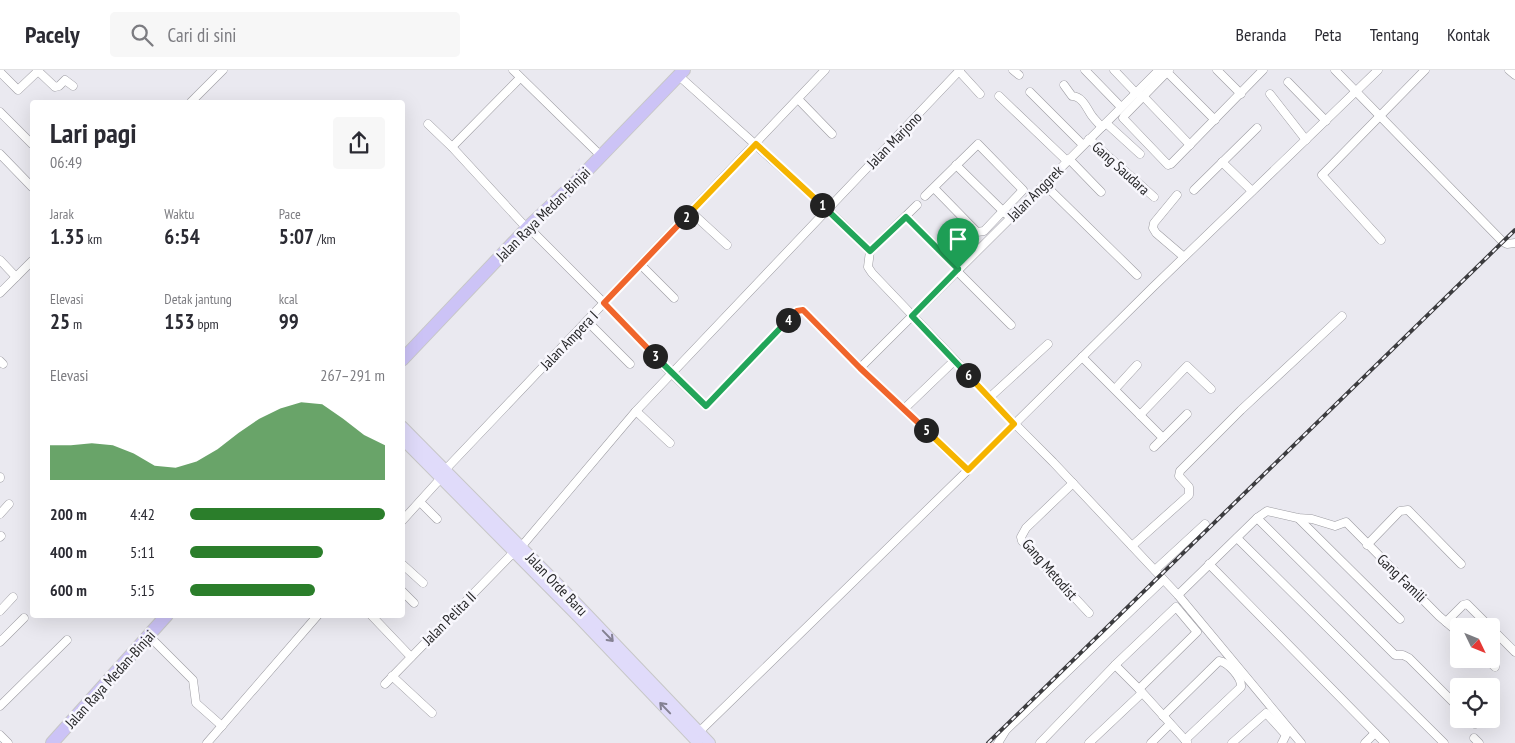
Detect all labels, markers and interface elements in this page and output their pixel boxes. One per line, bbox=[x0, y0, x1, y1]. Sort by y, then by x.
search box bbox=[110, 12, 460, 57]
text: Pacely bbox=[25, 19, 80, 50]
icon: search bbox=[128, 21, 156, 49]
text: Cari di sini bbox=[168, 23, 236, 47]
text: Beranda bbox=[1236, 23, 1286, 46]
text: Peta bbox=[1314, 23, 1342, 46]
text: Tentang bbox=[1370, 23, 1419, 46]
text: Kontak bbox=[1447, 23, 1490, 46]
street label: Jalan Marjono bbox=[862, 108, 926, 173]
text: Lari pagi bbox=[50, 114, 136, 151]
button: share bbox=[333, 117, 385, 169]
street label: Gang Saudara bbox=[1088, 137, 1154, 199]
text: 06:49 bbox=[50, 152, 82, 172]
street label: Jalan Anggrek bbox=[1002, 161, 1067, 226]
street label: Jalan Raya Medan-Binjai bbox=[491, 163, 594, 266]
pin: 1 bbox=[810, 192, 834, 218]
text: 1 bbox=[819, 196, 826, 214]
pin: 2 bbox=[674, 204, 698, 230]
text: Jarak bbox=[50, 205, 74, 223]
text: Waktu bbox=[164, 205, 194, 223]
text: Pace bbox=[279, 205, 301, 223]
text: 2 bbox=[683, 208, 690, 226]
pin bbox=[937, 218, 979, 269]
text: 1.35 bbox=[50, 223, 85, 250]
text: 6:54 bbox=[164, 223, 200, 250]
text: 5:07 bbox=[279, 223, 314, 250]
icon: arrive bbox=[944, 225, 972, 253]
text: km bbox=[85, 230, 102, 248]
text: /km bbox=[314, 230, 336, 248]
text: Elevasi bbox=[50, 290, 84, 308]
text: Detak jantung bbox=[164, 290, 232, 308]
text: kcal bbox=[279, 290, 298, 308]
street label: Jalan Ampera I bbox=[535, 306, 602, 374]
text: 25 bbox=[50, 308, 70, 335]
text: 153 bbox=[164, 308, 194, 335]
text: 99 bbox=[279, 308, 299, 335]
pin: 4 bbox=[776, 308, 800, 332]
text: 4 bbox=[785, 311, 792, 329]
text: m bbox=[70, 315, 82, 333]
text: bpm bbox=[194, 315, 219, 333]
pin: 3 bbox=[642, 344, 668, 368]
text: 3 bbox=[652, 347, 659, 365]
pin: 6 bbox=[956, 362, 980, 388]
text: Elevasi bbox=[50, 365, 88, 385]
text: 267–291 m bbox=[320, 365, 385, 385]
text: 6 bbox=[965, 366, 972, 384]
pin: 5 bbox=[914, 418, 938, 442]
text: 5 bbox=[923, 421, 930, 439]
text: 200 m bbox=[50, 504, 87, 524]
text: 4:42 bbox=[130, 504, 155, 524]
street label: Gang Metodist bbox=[1018, 535, 1082, 603]
text: 400 m bbox=[50, 542, 87, 562]
text: 5:11 bbox=[130, 542, 155, 562]
street label: Jalan Orde Baru bbox=[521, 548, 592, 620]
street label: Gang Famili bbox=[1373, 550, 1431, 606]
text: 600 m bbox=[50, 580, 87, 600]
text: 5:15 bbox=[130, 580, 155, 600]
street label: Jalan Pelita II bbox=[417, 587, 480, 650]
north arrow bbox=[1450, 618, 1500, 668]
map controls bbox=[1450, 618, 1500, 728]
street label: Jalan Raya Medan-Binjai bbox=[60, 626, 159, 733]
one-way arrow bbox=[602, 630, 615, 642]
button: locate bbox=[1450, 678, 1500, 728]
one-way arrow bbox=[659, 701, 671, 714]

